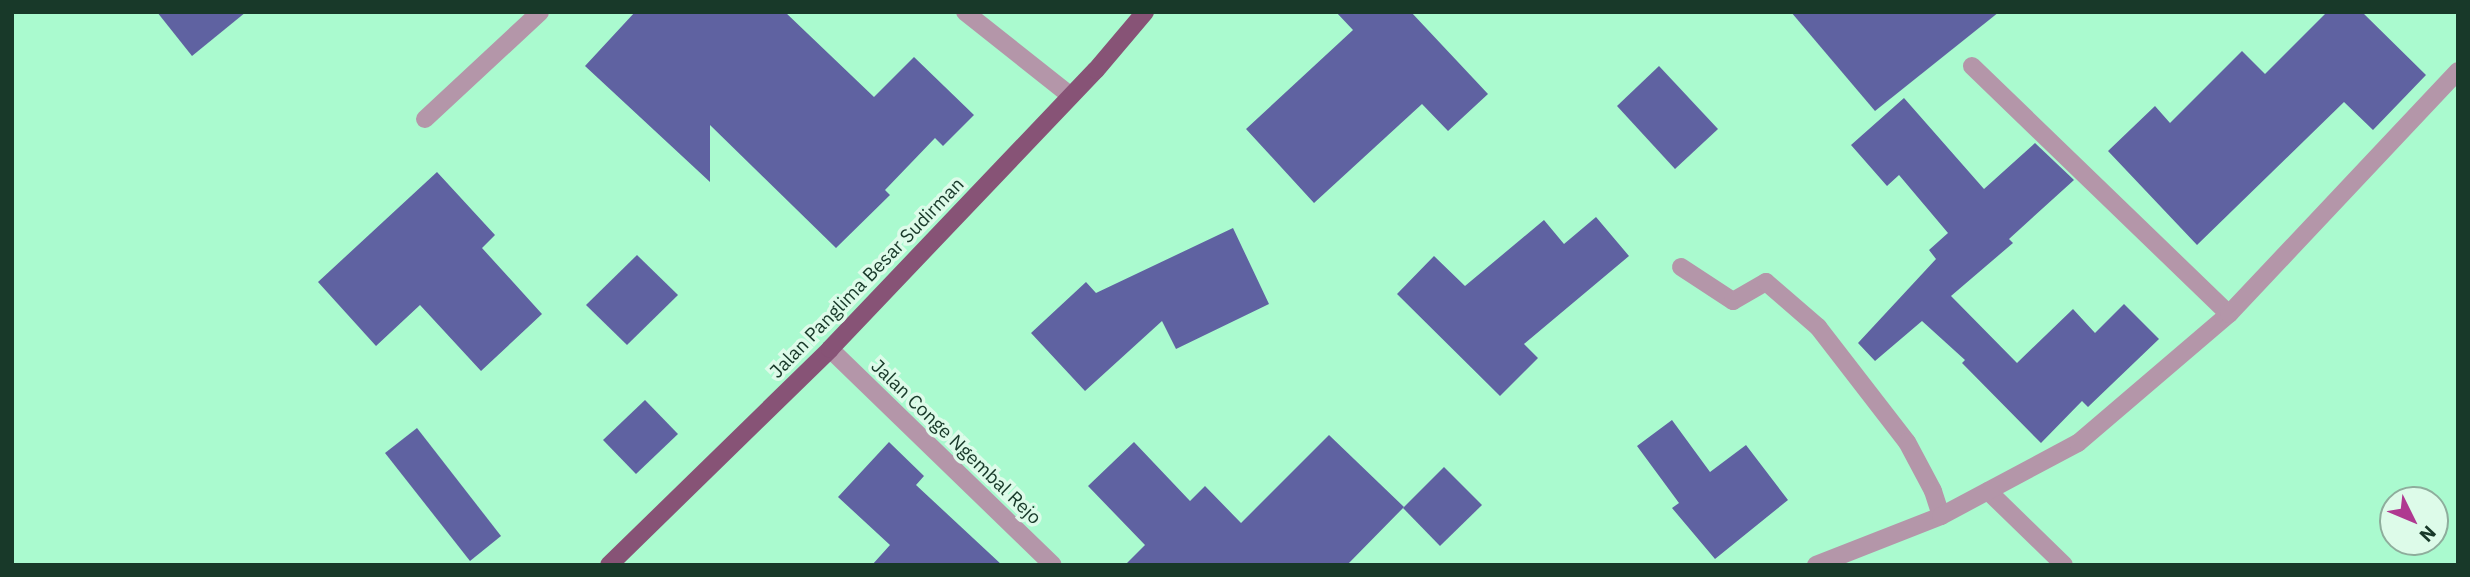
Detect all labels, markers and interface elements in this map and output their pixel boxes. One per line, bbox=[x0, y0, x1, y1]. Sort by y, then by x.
street label: Jalan Panglima Besar Sudirman bbox=[765, 173, 969, 383]
street label: Jalan Conge Ngembal Rejo bbox=[866, 355, 1046, 529]
north arrow bbox=[2379, 486, 2449, 556]
text: N bbox=[2414, 521, 2441, 547]

